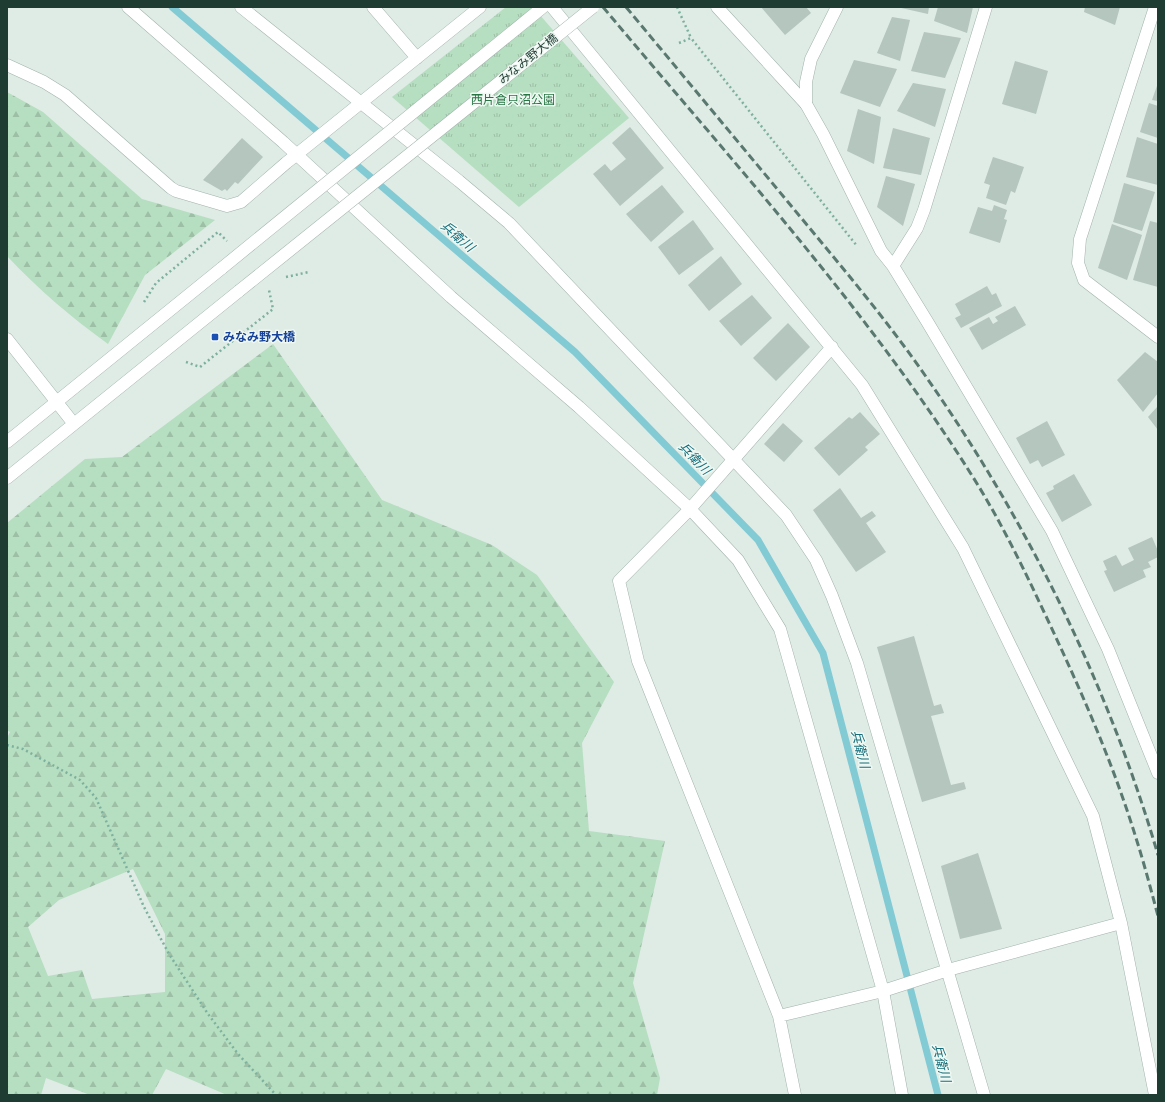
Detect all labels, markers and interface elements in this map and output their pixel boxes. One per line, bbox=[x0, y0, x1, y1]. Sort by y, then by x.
street label: みなみ野大橋 bbox=[495, 30, 560, 87]
park label: 西片倉只沼公園 bbox=[471, 92, 555, 107]
water label: 兵衛川 bbox=[438, 217, 479, 256]
place label: みなみ野大橋 bbox=[223, 329, 296, 344]
marker: みなみ野大橋 bbox=[210, 332, 220, 342]
water label: 兵衛川 bbox=[676, 438, 716, 479]
water label: 兵衛川 bbox=[849, 728, 874, 772]
water label: 兵衛川 bbox=[930, 1042, 955, 1086]

